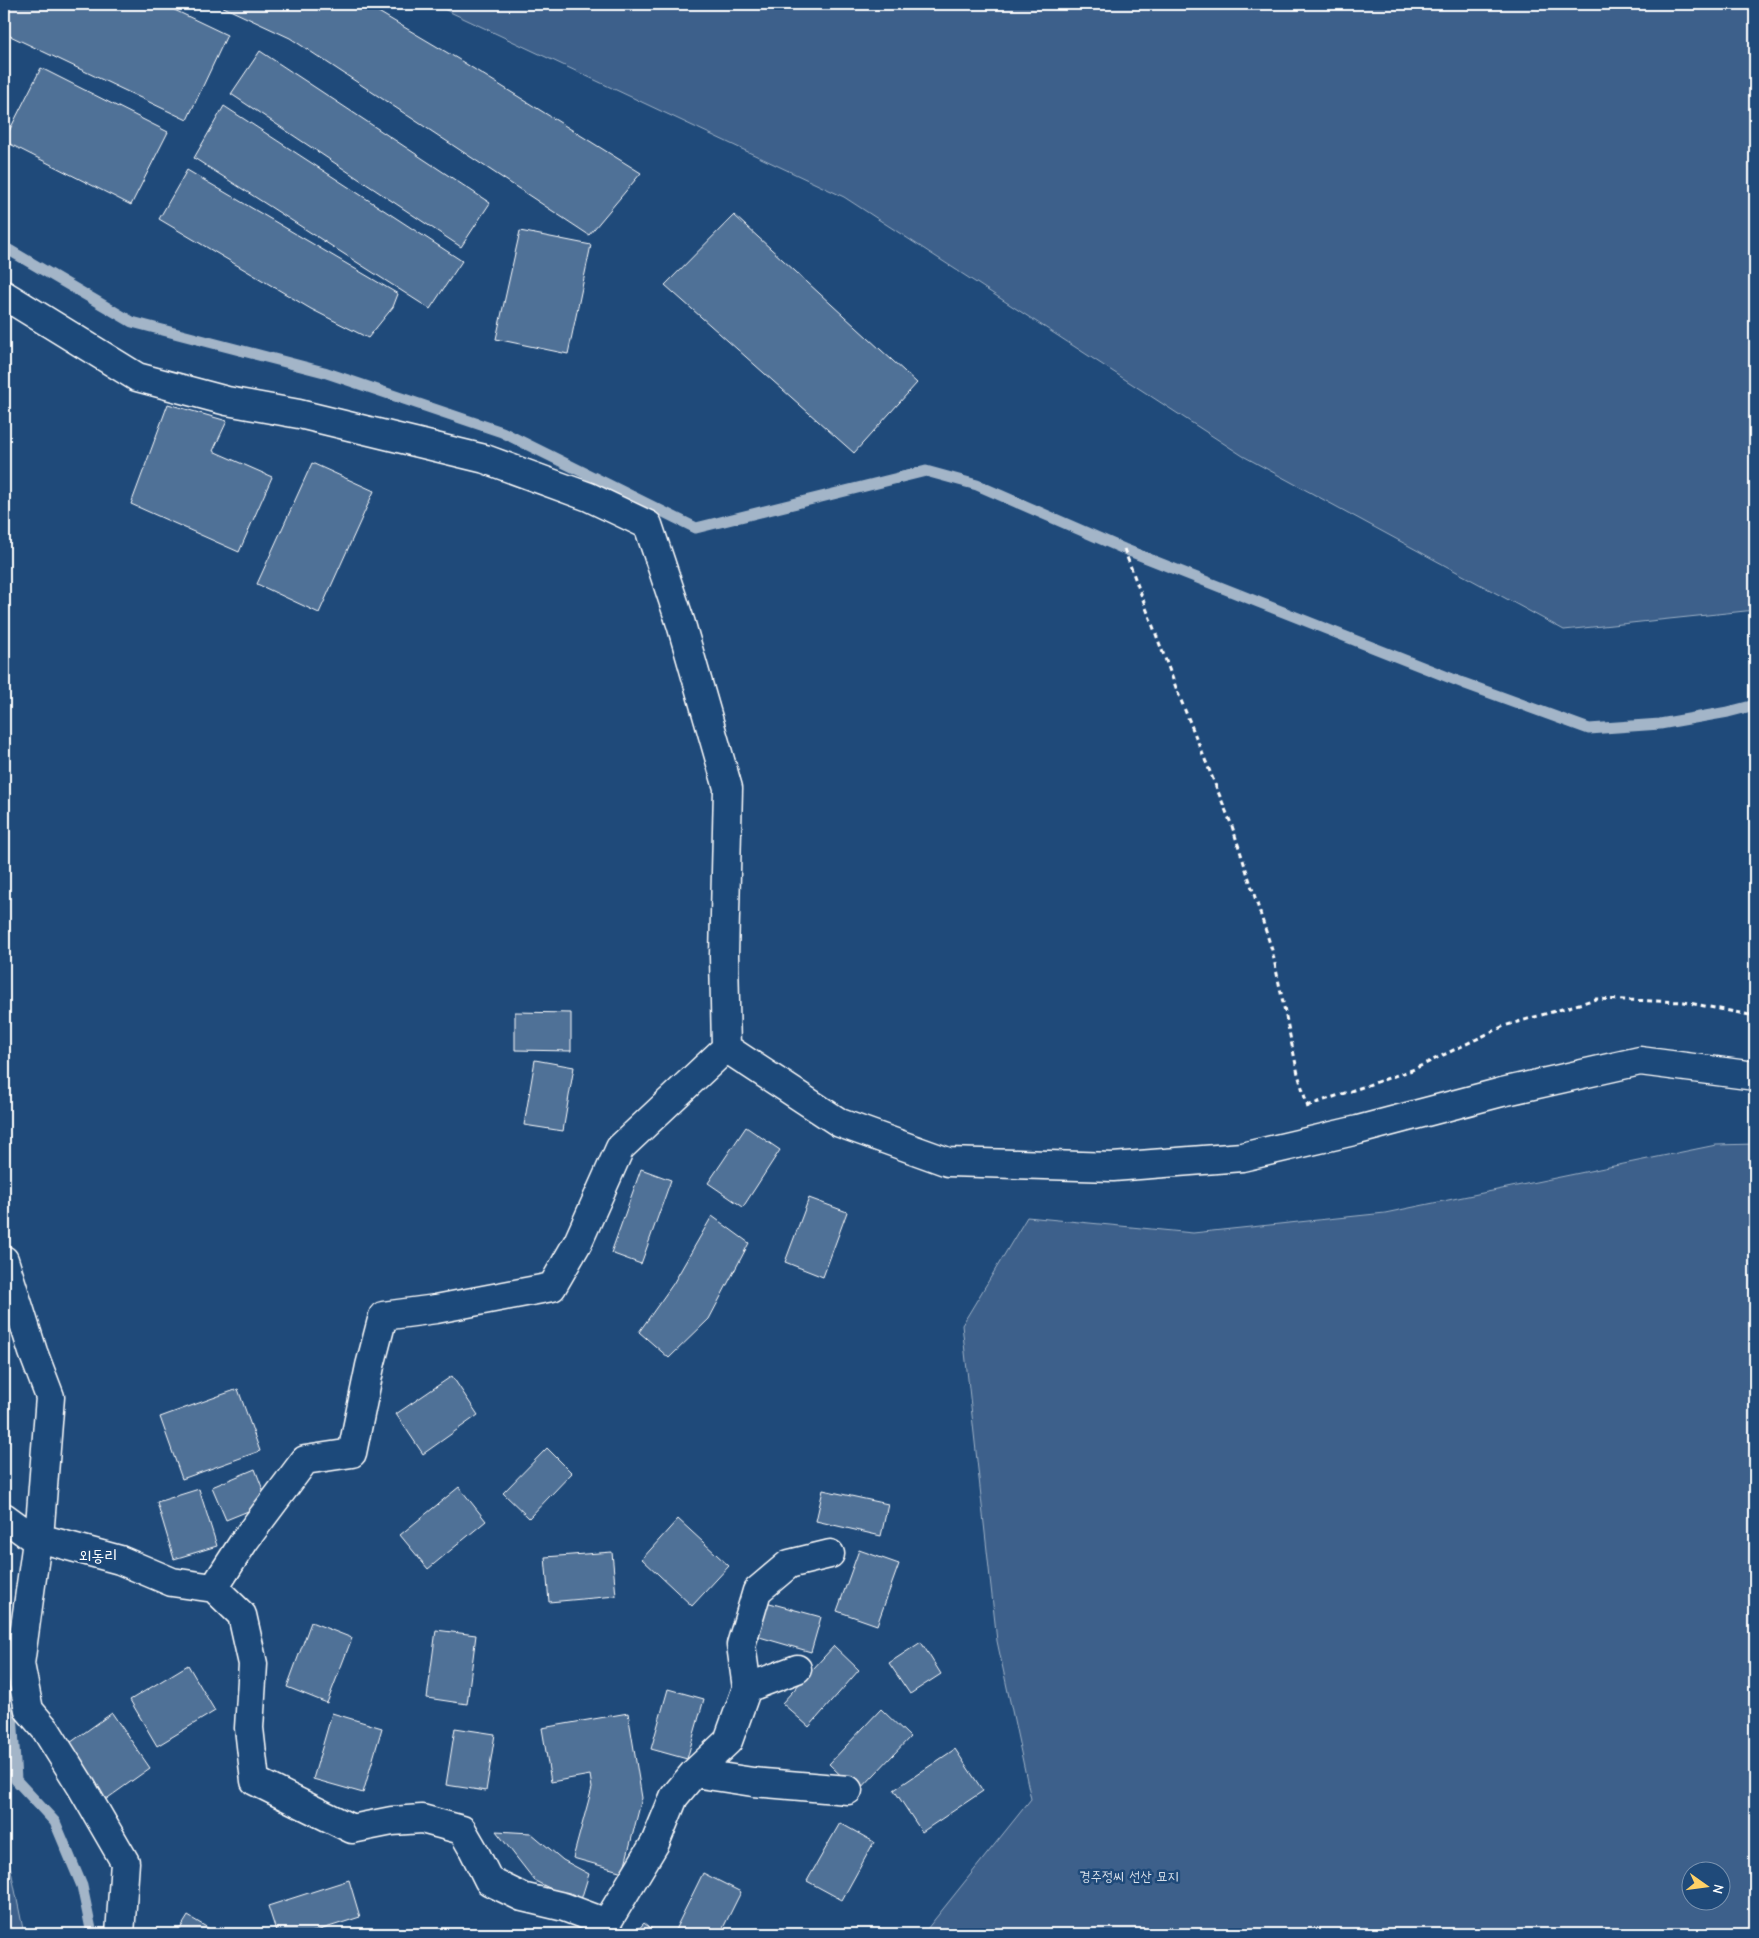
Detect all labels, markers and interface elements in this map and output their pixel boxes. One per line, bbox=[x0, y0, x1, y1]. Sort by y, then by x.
district label: 외동리 bbox=[79, 1547, 117, 1565]
north arrow bbox=[1682, 1860, 1732, 1910]
park label: 경주정씨 선산 묘지 bbox=[1079, 1868, 1179, 1885]
text: N bbox=[1709, 1883, 1727, 1896]

